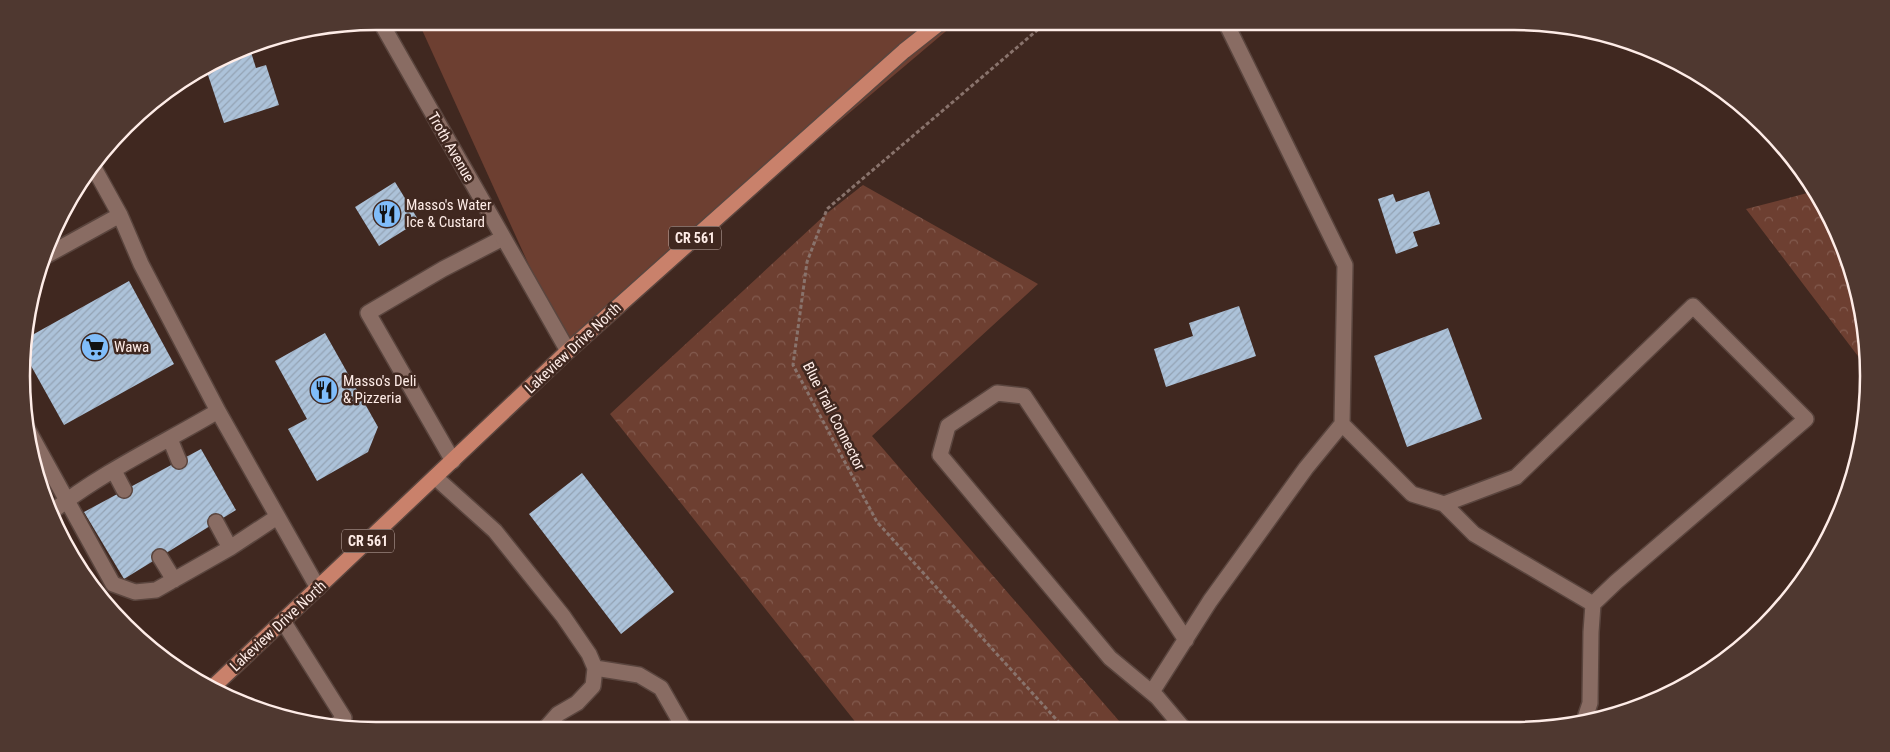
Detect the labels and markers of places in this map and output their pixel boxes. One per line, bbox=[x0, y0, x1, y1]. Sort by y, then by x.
place label: Masso's Water Ice & Custard bbox=[406, 196, 492, 231]
restaurant icon: Masso's Water Ice & Custard bbox=[372, 199, 402, 229]
supermarket icon: Wawa bbox=[80, 332, 110, 362]
place label: Wawa bbox=[114, 338, 149, 356]
place label: Masso's Deli & Pizzeria bbox=[343, 372, 417, 407]
restaurant icon: Masso's Deli & Pizzeria bbox=[309, 375, 339, 405]

